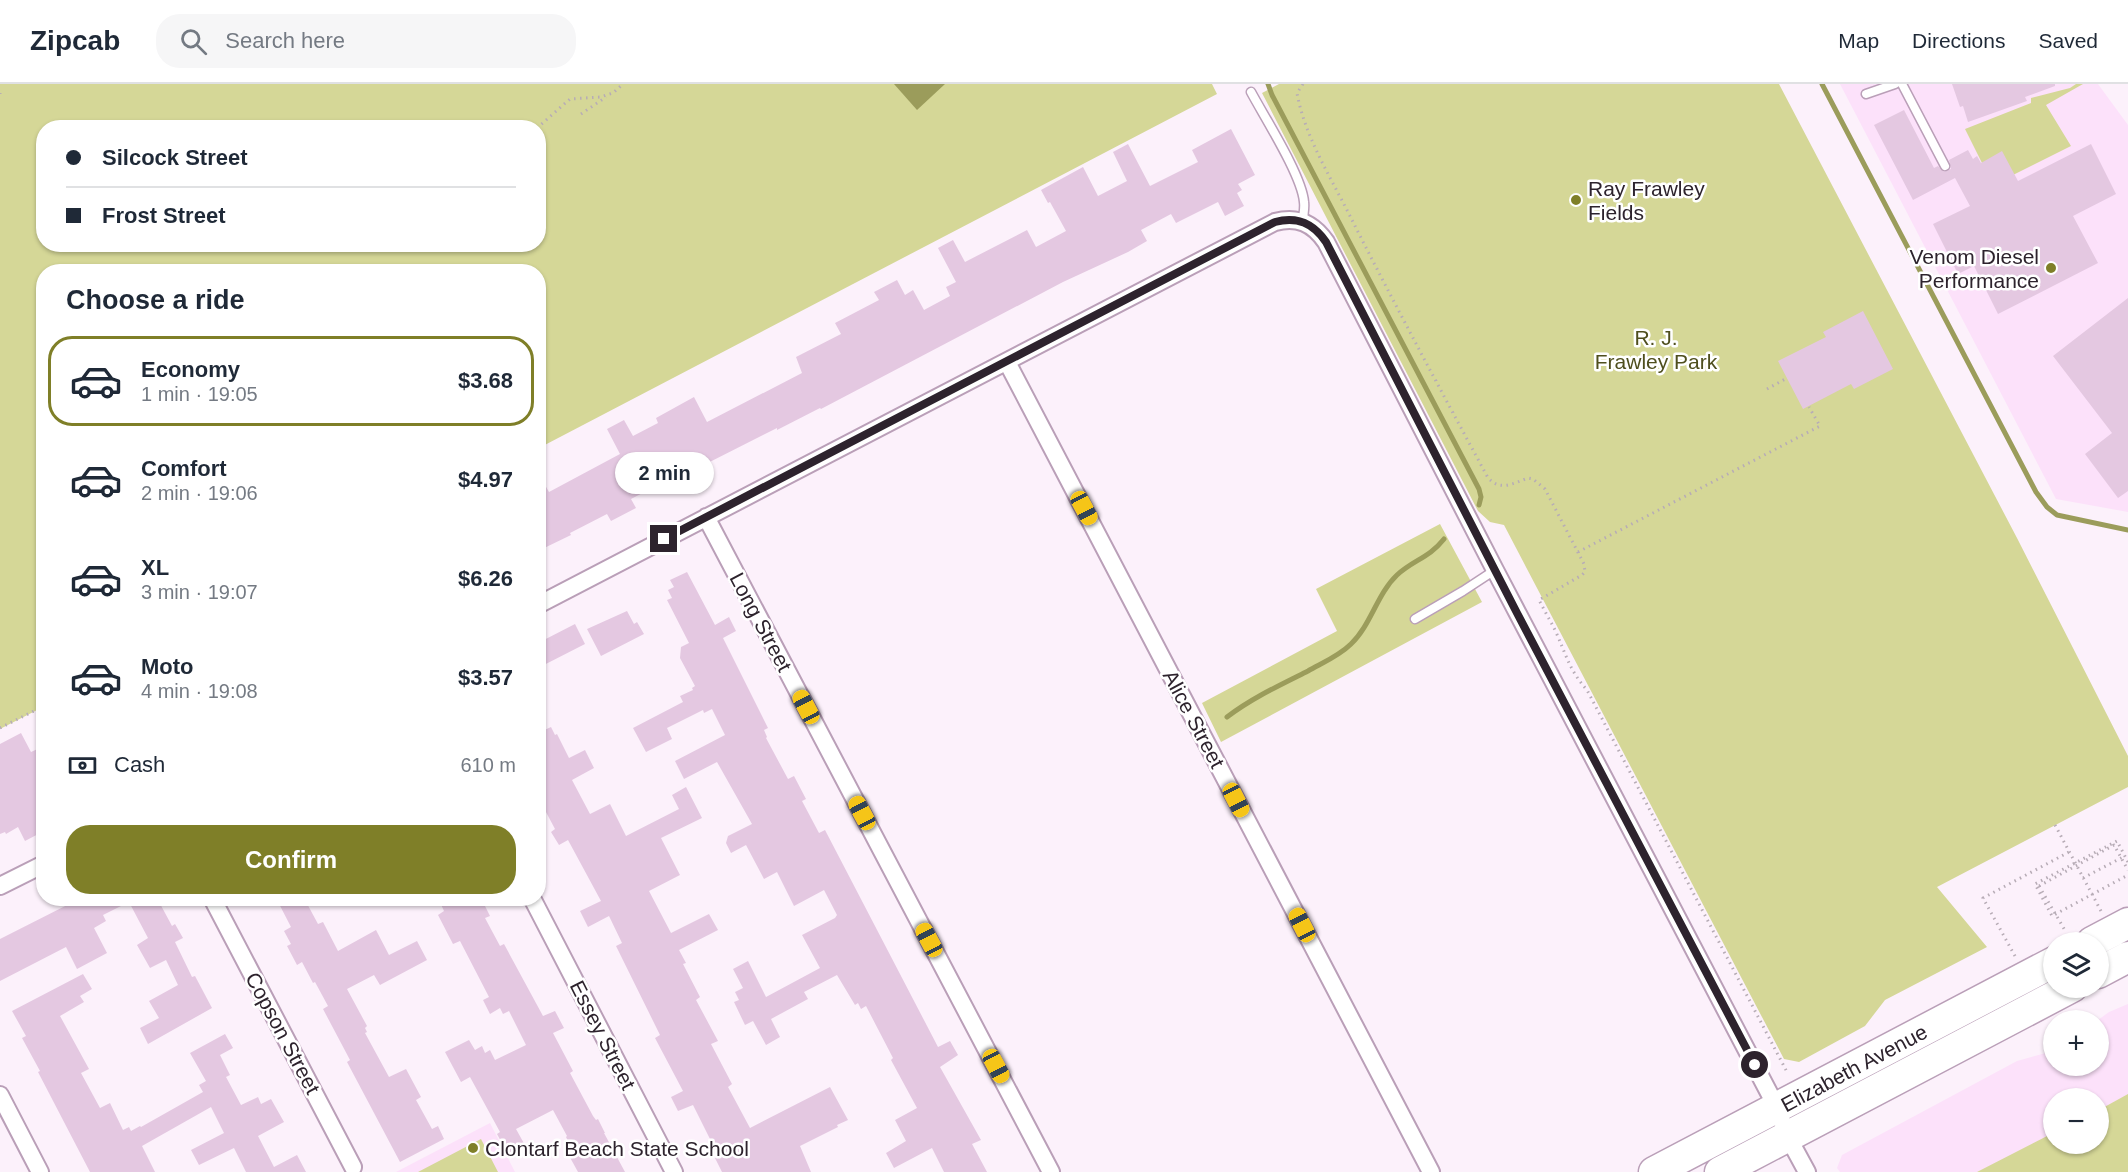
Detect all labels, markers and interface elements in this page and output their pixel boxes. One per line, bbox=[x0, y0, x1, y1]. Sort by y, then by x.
search box bbox=[156, 14, 576, 68]
text: Zipcab bbox=[30, 25, 120, 56]
icon: search bbox=[177, 25, 210, 58]
text: Search here bbox=[225, 28, 345, 53]
text: Map bbox=[1838, 29, 1879, 52]
text: Directions bbox=[1912, 29, 2005, 52]
text: Saved bbox=[2038, 29, 2098, 52]
text: Silcock Street bbox=[102, 145, 248, 170]
place label: Ray Frawley Fields bbox=[1588, 177, 1705, 224]
marker: Ray Frawley Fields bbox=[1569, 193, 1583, 207]
text: Frost Street bbox=[102, 203, 225, 228]
place label: Venom Diesel Performance bbox=[1909, 245, 2039, 292]
marker: Venom Diesel Performance bbox=[2044, 261, 2058, 275]
text: Choose a ride bbox=[66, 285, 245, 315]
park label: R. J. Frawley Park bbox=[1595, 326, 1718, 373]
icon: car bbox=[69, 354, 123, 408]
text: Economy bbox=[141, 357, 240, 382]
text: $3.68 bbox=[458, 368, 513, 393]
text: 1 min · 19:05 bbox=[141, 383, 258, 405]
callout: 2 min bbox=[614, 452, 714, 494]
icon: car bbox=[69, 453, 123, 507]
text: Comfort bbox=[141, 456, 227, 481]
text: 2 min bbox=[638, 462, 691, 484]
text: $4.97 bbox=[458, 467, 513, 492]
text: 2 min · 19:06 bbox=[141, 482, 258, 504]
car bbox=[1068, 488, 1100, 528]
route end bbox=[650, 525, 677, 552]
icon: car bbox=[69, 552, 123, 606]
text: XL bbox=[141, 555, 169, 580]
text: $6.26 bbox=[458, 566, 513, 591]
street label: Long Street bbox=[725, 569, 797, 675]
text: 3 min · 19:07 bbox=[141, 581, 258, 603]
icon: car bbox=[69, 651, 123, 705]
text: Moto bbox=[141, 654, 194, 679]
text: $3.57 bbox=[458, 665, 513, 690]
street label: Alice Street bbox=[1159, 666, 1229, 772]
text: 4 min · 19:08 bbox=[141, 680, 258, 702]
car bbox=[790, 687, 822, 727]
icon: cash bbox=[66, 749, 99, 782]
text: Cash bbox=[114, 752, 165, 777]
text: 610 m bbox=[460, 754, 516, 776]
car bbox=[1220, 780, 1252, 820]
car bbox=[846, 793, 878, 833]
button: Confirm bbox=[66, 825, 516, 894]
car bbox=[1286, 905, 1318, 945]
car bbox=[913, 920, 945, 960]
map controls bbox=[2043, 932, 2109, 1154]
button: layers bbox=[2043, 932, 2109, 998]
street label: Copson Street bbox=[241, 968, 325, 1098]
street label: Essey Street bbox=[566, 977, 640, 1093]
button: + bbox=[2043, 1010, 2109, 1076]
street label: Elizabeth Avenue bbox=[1777, 1020, 1931, 1116]
car bbox=[980, 1046, 1012, 1086]
route start bbox=[1741, 1051, 1768, 1078]
button: − bbox=[2043, 1088, 2109, 1154]
place label: Clontarf Beach State School bbox=[485, 1137, 749, 1160]
marker: Clontarf Beach State School bbox=[466, 1141, 480, 1155]

